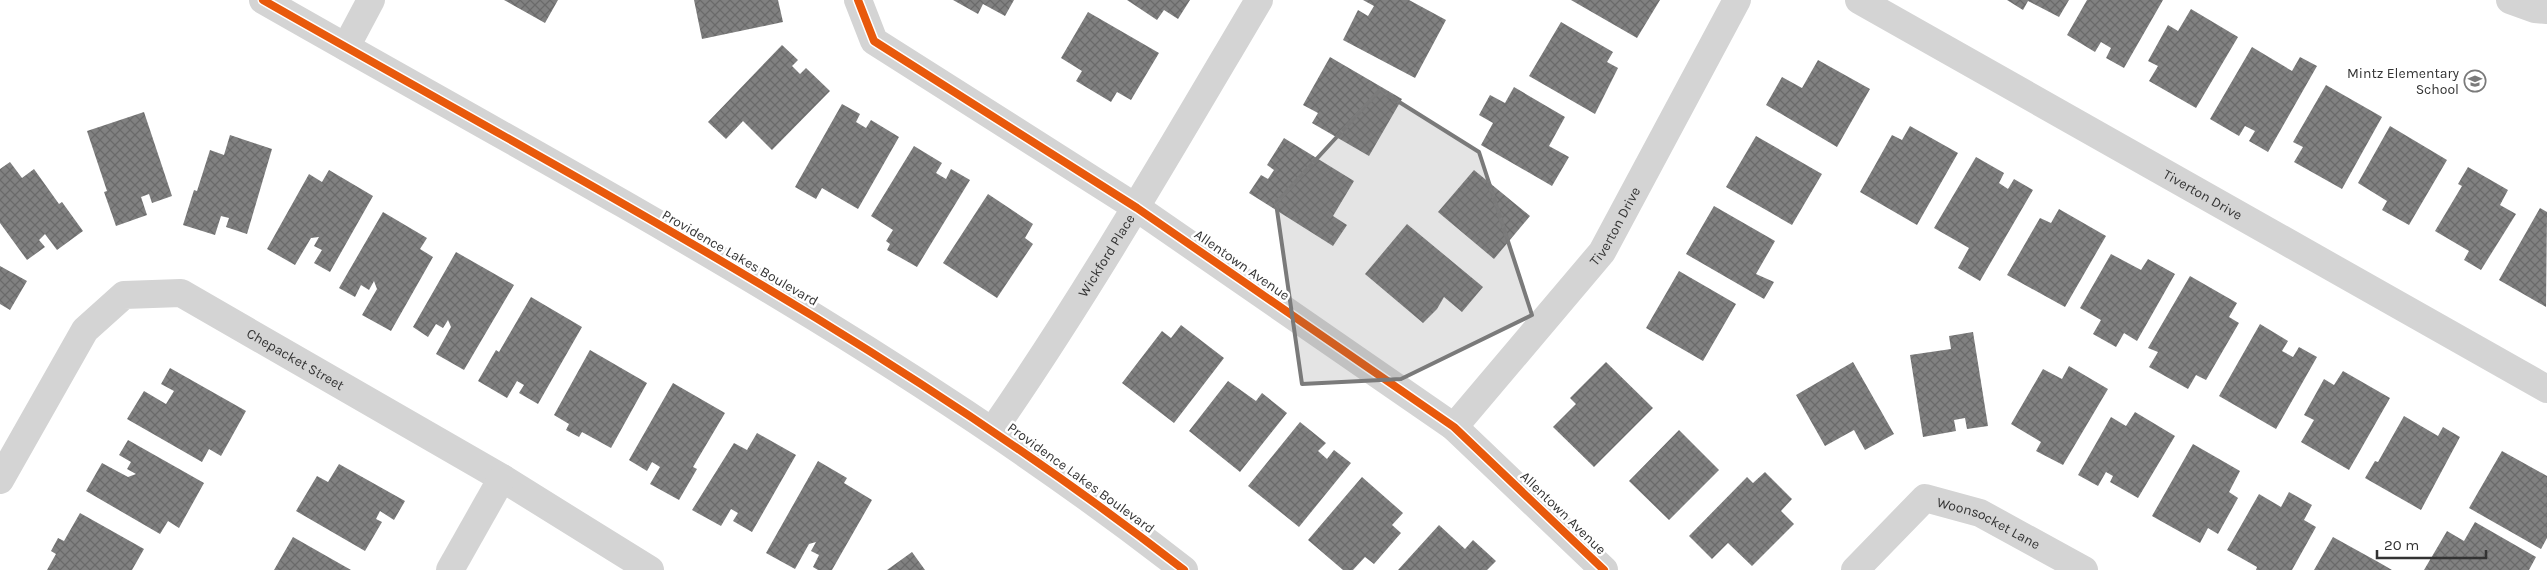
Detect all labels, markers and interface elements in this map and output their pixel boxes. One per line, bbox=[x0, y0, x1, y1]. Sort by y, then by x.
place label: Mintz Elementary School bbox=[2347, 65, 2459, 98]
school or university icon: Mintz Elementary School bbox=[2463, 69, 2487, 93]
street label: Tiverton Drive bbox=[2160, 165, 2245, 223]
street label: Tiverton Drive bbox=[1586, 184, 1644, 269]
street label: Providence Lakes Boulevard bbox=[659, 206, 821, 310]
street label: Wickford Place bbox=[1074, 211, 1138, 300]
street label: Allentown Avenue bbox=[1191, 226, 1293, 304]
street label: Chepacket Street bbox=[244, 324, 347, 394]
street label: Providence Lakes Boulevard bbox=[1004, 419, 1158, 537]
street label: Allentown Avenue bbox=[1517, 468, 1609, 558]
street label: Woonsocket Lane bbox=[1935, 493, 2043, 553]
scale bar bbox=[2377, 528, 2486, 560]
text: 20 m bbox=[2384, 536, 2419, 554]

